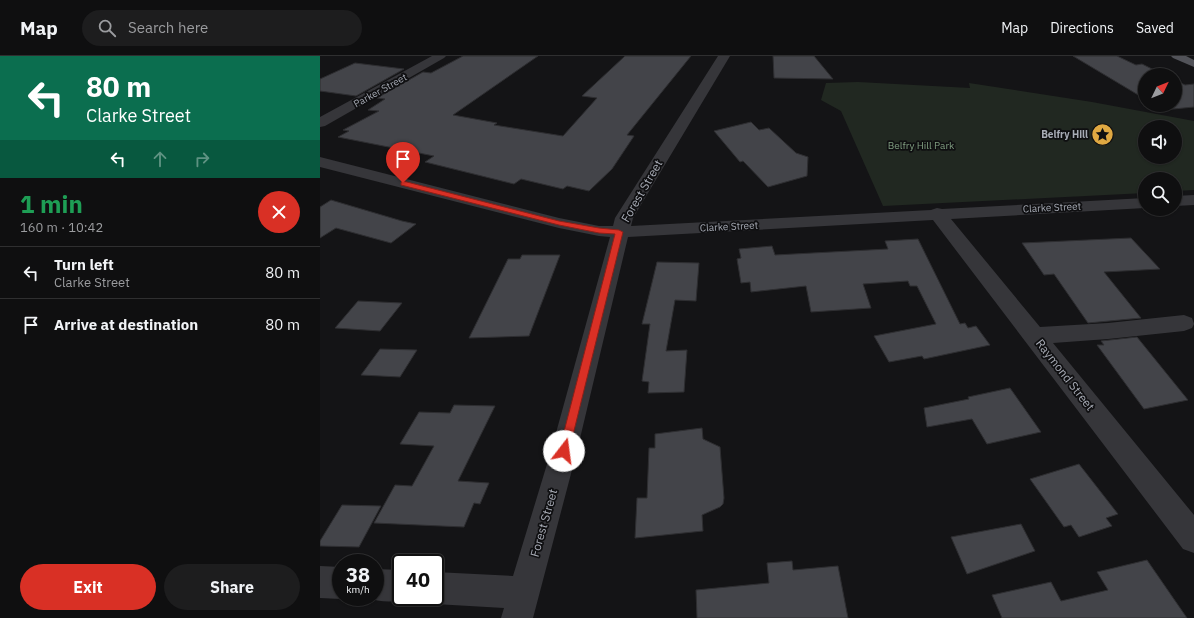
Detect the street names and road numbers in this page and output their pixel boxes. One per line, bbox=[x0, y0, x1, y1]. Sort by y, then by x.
street label: Parker Street bbox=[351, 70, 410, 110]
street label: Forest Street bbox=[618, 157, 666, 225]
street label: Clarke Street bbox=[1023, 199, 1082, 216]
street label: Clarke Street bbox=[700, 218, 759, 235]
street label: Raymond Street bbox=[1033, 336, 1098, 413]
street label: Forest Street bbox=[527, 487, 560, 558]

